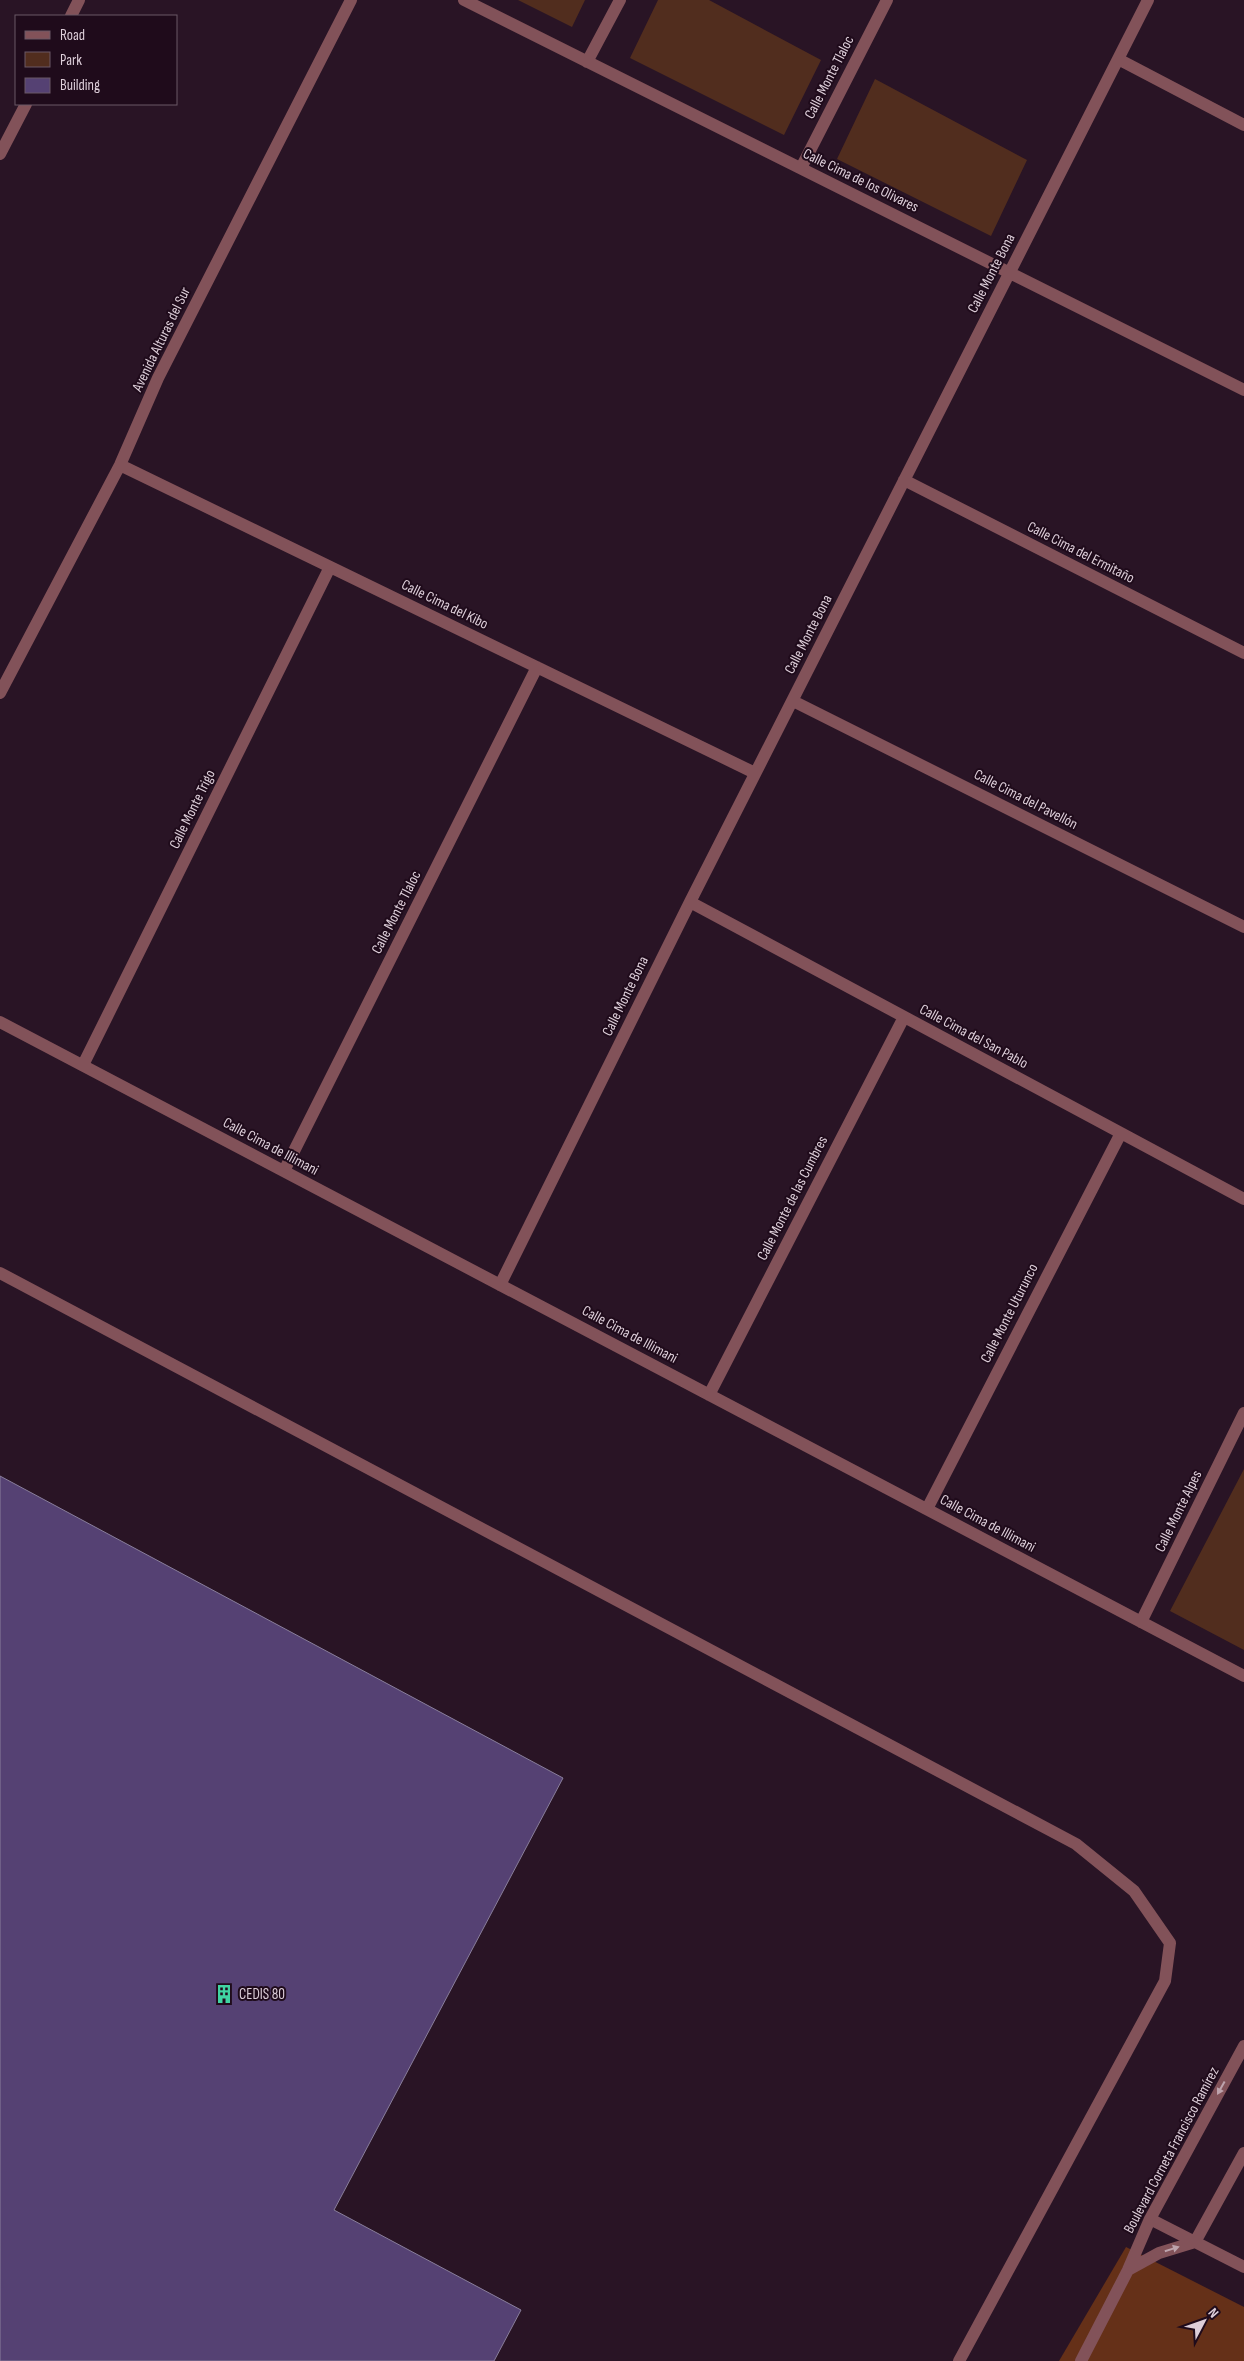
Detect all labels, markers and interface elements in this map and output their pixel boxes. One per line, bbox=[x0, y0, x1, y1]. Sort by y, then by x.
legend bbox=[15, 15, 178, 105]
text: Road bbox=[60, 26, 85, 45]
street label: Calle Monte Tlaloc bbox=[800, 32, 859, 122]
text: Park bbox=[60, 51, 82, 70]
text: Building bbox=[60, 76, 100, 95]
street label: Calle Cima de los Olivares bbox=[800, 144, 922, 217]
street label: Calle Monte Bona bbox=[963, 230, 1020, 316]
street label: Avenida Alturas del Sur bbox=[128, 283, 195, 395]
street label: Calle Cima del Ermitaño bbox=[1024, 517, 1138, 588]
street label: Calle Cima del Kibo bbox=[398, 575, 491, 634]
street label: Calle Monte Bona bbox=[780, 591, 837, 677]
street label: Calle Cima del Pavellón bbox=[971, 765, 1081, 834]
street label: Calle Monte Trigo bbox=[165, 767, 220, 852]
street label: Calle Monte Tlaloc bbox=[367, 867, 426, 957]
street label: Calle Monte Bona bbox=[598, 953, 653, 1039]
street label: Calle Cima del San Pablo bbox=[916, 1000, 1031, 1073]
street label: Calle Cima de Illimani bbox=[220, 1113, 322, 1180]
street label: Calle Monte de las Cumbres bbox=[753, 1133, 832, 1264]
street label: Calle Monte Uturunco bbox=[976, 1260, 1043, 1366]
street label: Calle Cima de Illimani bbox=[579, 1301, 681, 1368]
street label: Calle Monte Alpes bbox=[1151, 1467, 1206, 1555]
street label: Calle Cima de Illimani bbox=[937, 1490, 1039, 1557]
building icon: CEDIS 80 bbox=[213, 1983, 235, 2005]
place label: CEDIS 80 bbox=[239, 1985, 285, 2004]
street label: Boulevard Corneta Francisco Ramírez bbox=[1119, 2063, 1224, 2237]
one-way arrow bbox=[1217, 2081, 1225, 2096]
one-way arrow bbox=[1164, 2244, 1179, 2252]
north arrow bbox=[1179, 2296, 1229, 2346]
text: N bbox=[1205, 2304, 1222, 2321]

